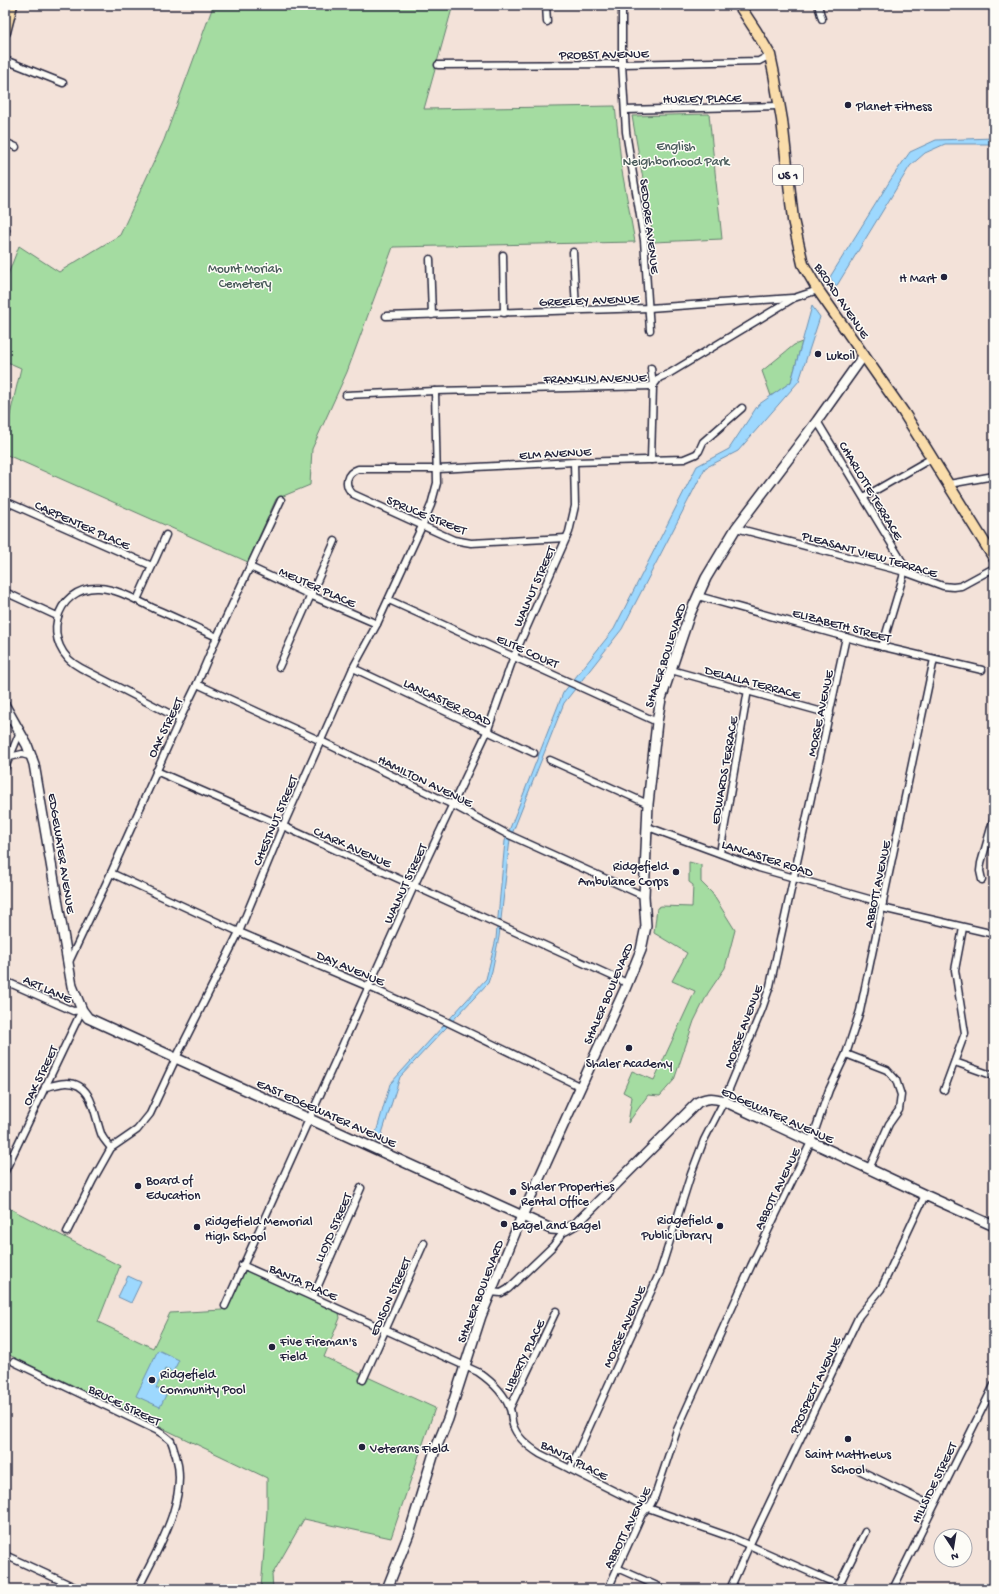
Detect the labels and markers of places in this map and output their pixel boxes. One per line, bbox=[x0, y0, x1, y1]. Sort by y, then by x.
marker: Planet Fitness bbox=[843, 100, 853, 110]
place label: Planet Fitness bbox=[855, 100, 933, 115]
place label: H Mart bbox=[899, 272, 938, 287]
marker: H Mart bbox=[939, 272, 949, 282]
marker: Lukoil bbox=[813, 349, 823, 359]
place label: Lukoil bbox=[826, 349, 855, 364]
place label: Ridgefield Ambulance Corps bbox=[578, 860, 669, 890]
marker: Ridgefield Ambulance Corps bbox=[671, 867, 681, 877]
marker: Shaler Academy bbox=[624, 1043, 634, 1053]
place label: Shaler Academy bbox=[586, 1057, 673, 1072]
place label: Board of Education bbox=[145, 1174, 201, 1204]
place label: Shaler Properties Rental Office bbox=[521, 1180, 616, 1210]
marker: Board of Education bbox=[133, 1181, 143, 1191]
marker: Shaler Properties Rental Office bbox=[508, 1187, 518, 1197]
place label: Ridgefield Public Library bbox=[640, 1214, 713, 1244]
place label: Ridgefield Memorial High School bbox=[205, 1215, 313, 1245]
marker: Bagel and Bagel bbox=[499, 1219, 509, 1229]
place label: Bagel and Bagel bbox=[511, 1219, 601, 1234]
marker: Ridgefield Public Library bbox=[715, 1221, 725, 1231]
marker: Ridgefield Memorial High School bbox=[192, 1222, 202, 1232]
place label: Five Fireman's Field bbox=[279, 1335, 358, 1365]
marker: Five Fireman's Field bbox=[267, 1342, 277, 1352]
place label: Ridgefield Community Pool bbox=[160, 1368, 246, 1398]
marker: Ridgefield Community Pool bbox=[147, 1375, 157, 1385]
marker: Saint Matthews School bbox=[843, 1434, 853, 1444]
marker: Veterans Field bbox=[357, 1442, 367, 1452]
place label: Veterans Field bbox=[369, 1442, 450, 1457]
place label: Saint Matthews School bbox=[805, 1448, 892, 1478]

